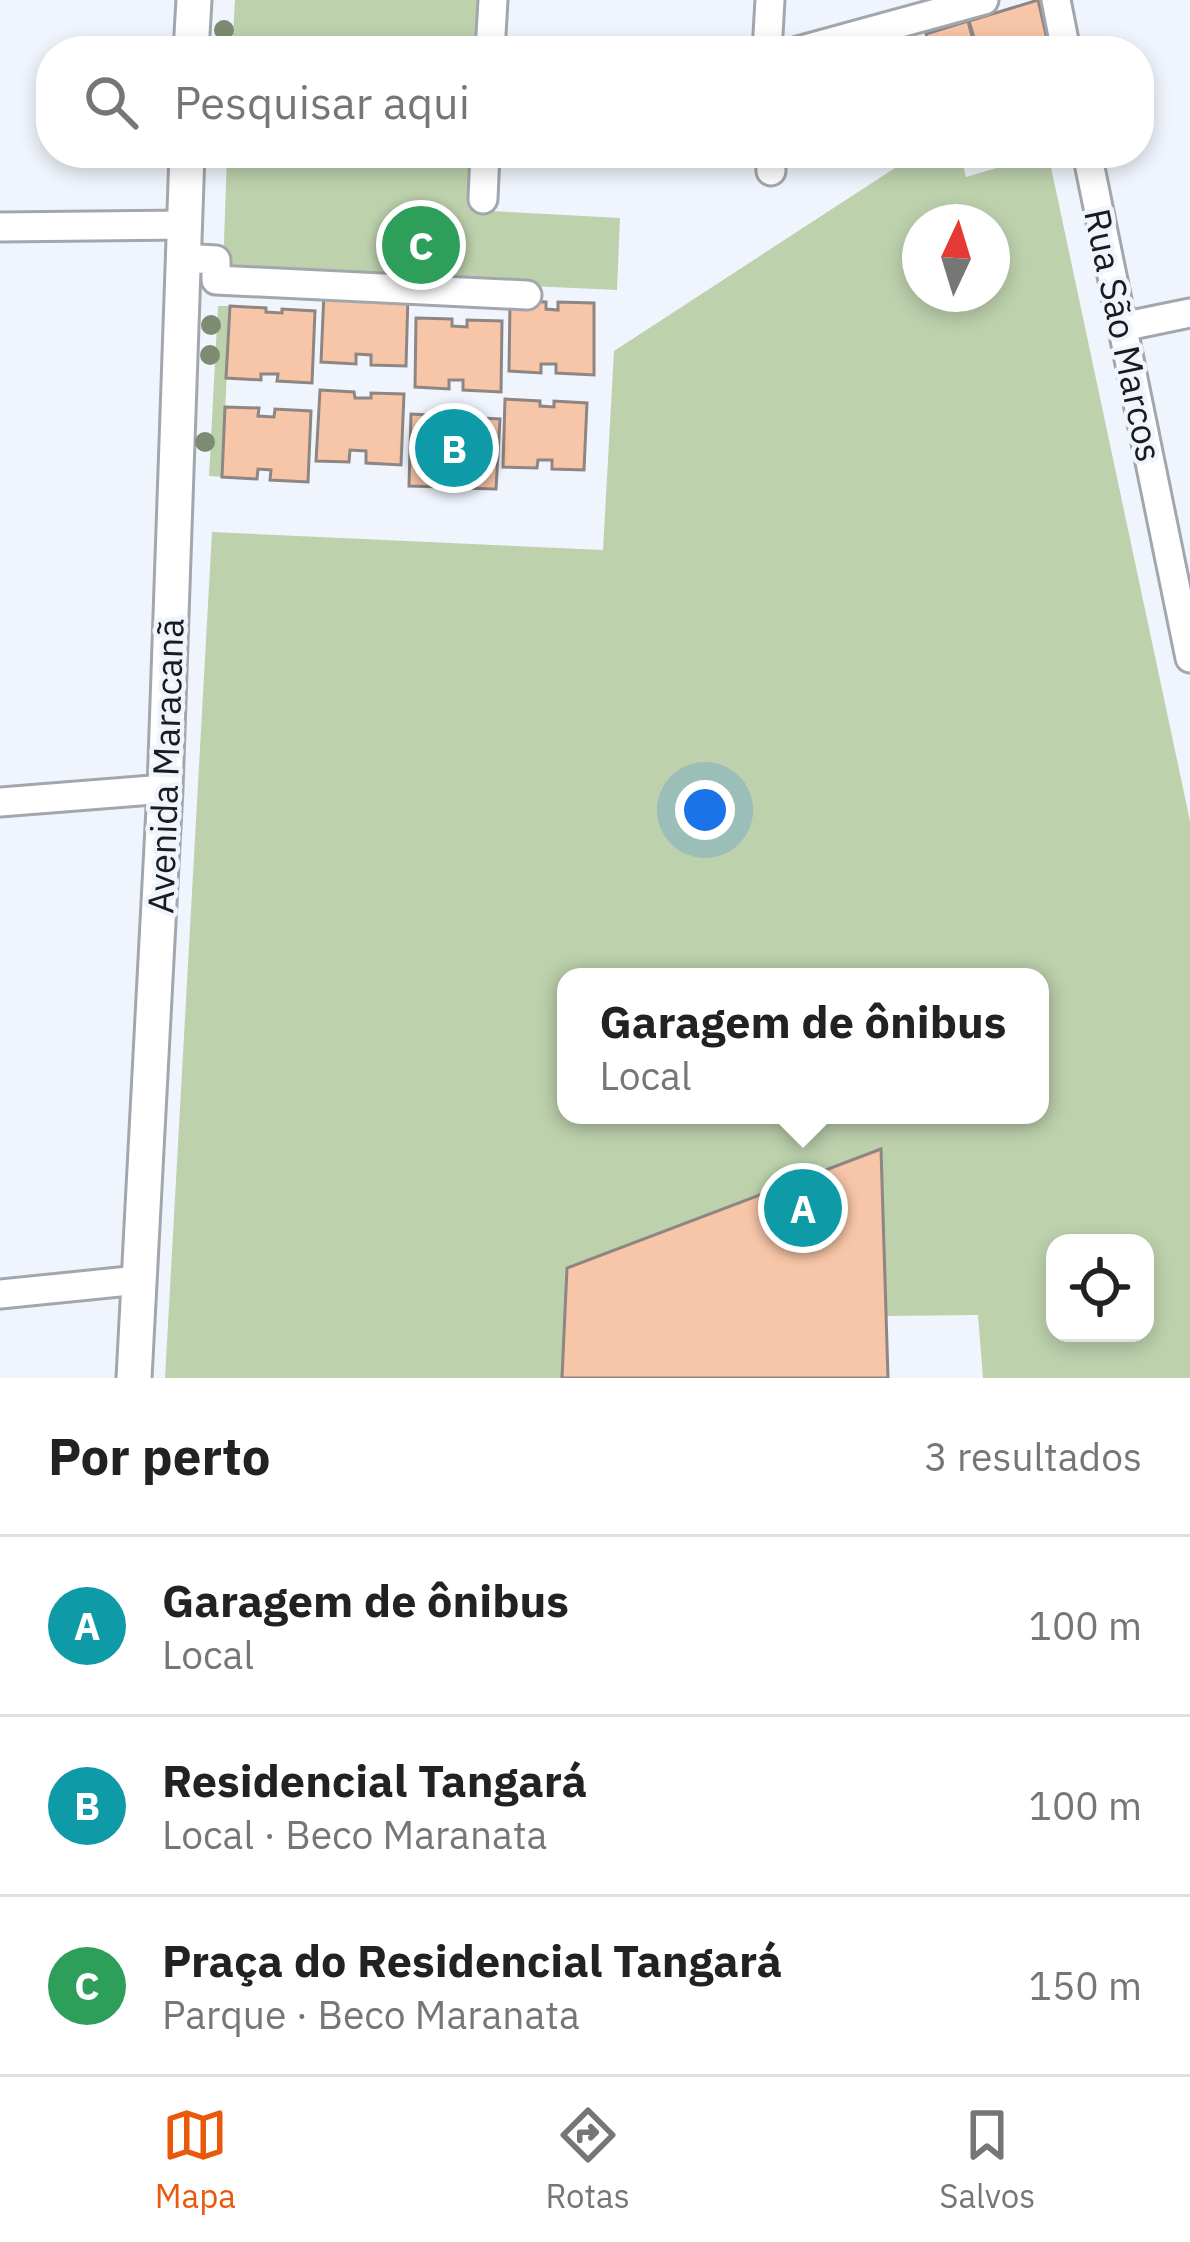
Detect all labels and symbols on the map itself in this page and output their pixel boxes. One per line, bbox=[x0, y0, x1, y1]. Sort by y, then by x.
pin: C bbox=[382, 200, 460, 290]
north arrow bbox=[902, 204, 1010, 312]
street label: Rua São Marcos bbox=[1074, 204, 1174, 466]
pin: B bbox=[415, 403, 493, 493]
street label: Avenida Maracanã bbox=[136, 618, 194, 914]
your location bbox=[675, 780, 735, 840]
pin: A bbox=[764, 1163, 842, 1253]

